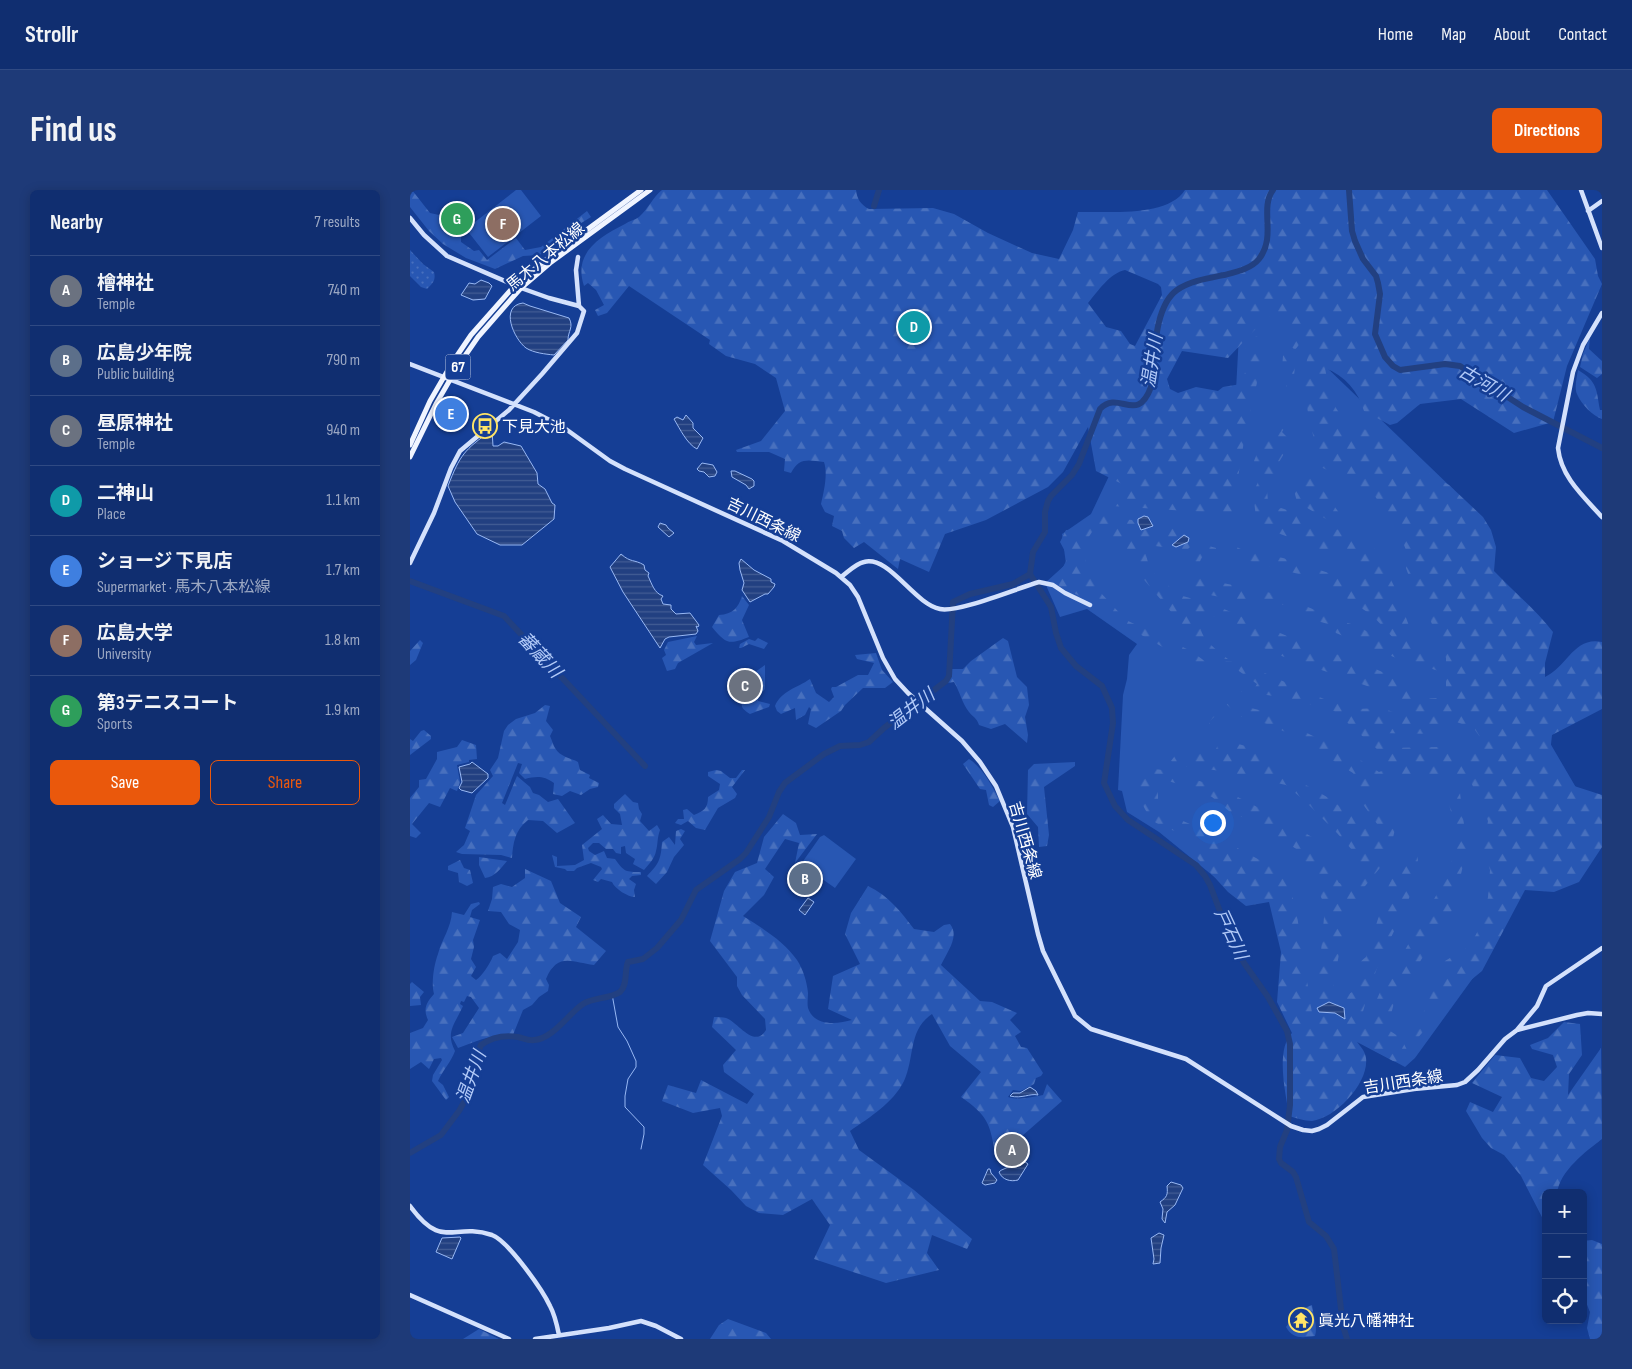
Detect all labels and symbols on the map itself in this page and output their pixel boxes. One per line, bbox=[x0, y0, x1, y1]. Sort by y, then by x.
pin: G bbox=[441, 200, 473, 238]
pin: F bbox=[487, 205, 519, 243]
street label: 馬木八本松線 bbox=[503, 219, 589, 295]
pin: D bbox=[898, 308, 930, 346]
water label: 温井川 bbox=[1138, 331, 1167, 389]
road number: 67 bbox=[446, 354, 470, 380]
water label: 古河川 bbox=[1455, 361, 1514, 407]
pin: E bbox=[435, 395, 467, 433]
bus stop icon: 下見大池 bbox=[472, 413, 498, 439]
place label: 下見大池 bbox=[502, 418, 566, 437]
street label: 吉川西条線 bbox=[723, 494, 803, 546]
water label: 蕃蔵川 bbox=[514, 628, 567, 684]
pin: C bbox=[729, 667, 761, 705]
water label: 温井川 bbox=[884, 683, 941, 734]
street label: 吉川西条線 bbox=[1004, 799, 1045, 881]
your location bbox=[1200, 810, 1226, 836]
pin: B bbox=[789, 860, 821, 898]
water label: 戸石川 bbox=[1210, 905, 1252, 965]
water label: 温井川 bbox=[452, 1046, 491, 1106]
street label: 吉川西条線 bbox=[1362, 1067, 1444, 1098]
pin: A bbox=[996, 1131, 1028, 1169]
temple icon: 眞光八幡神社 bbox=[1288, 1307, 1314, 1333]
place label: 眞光八幡神社 bbox=[1318, 1312, 1414, 1331]

